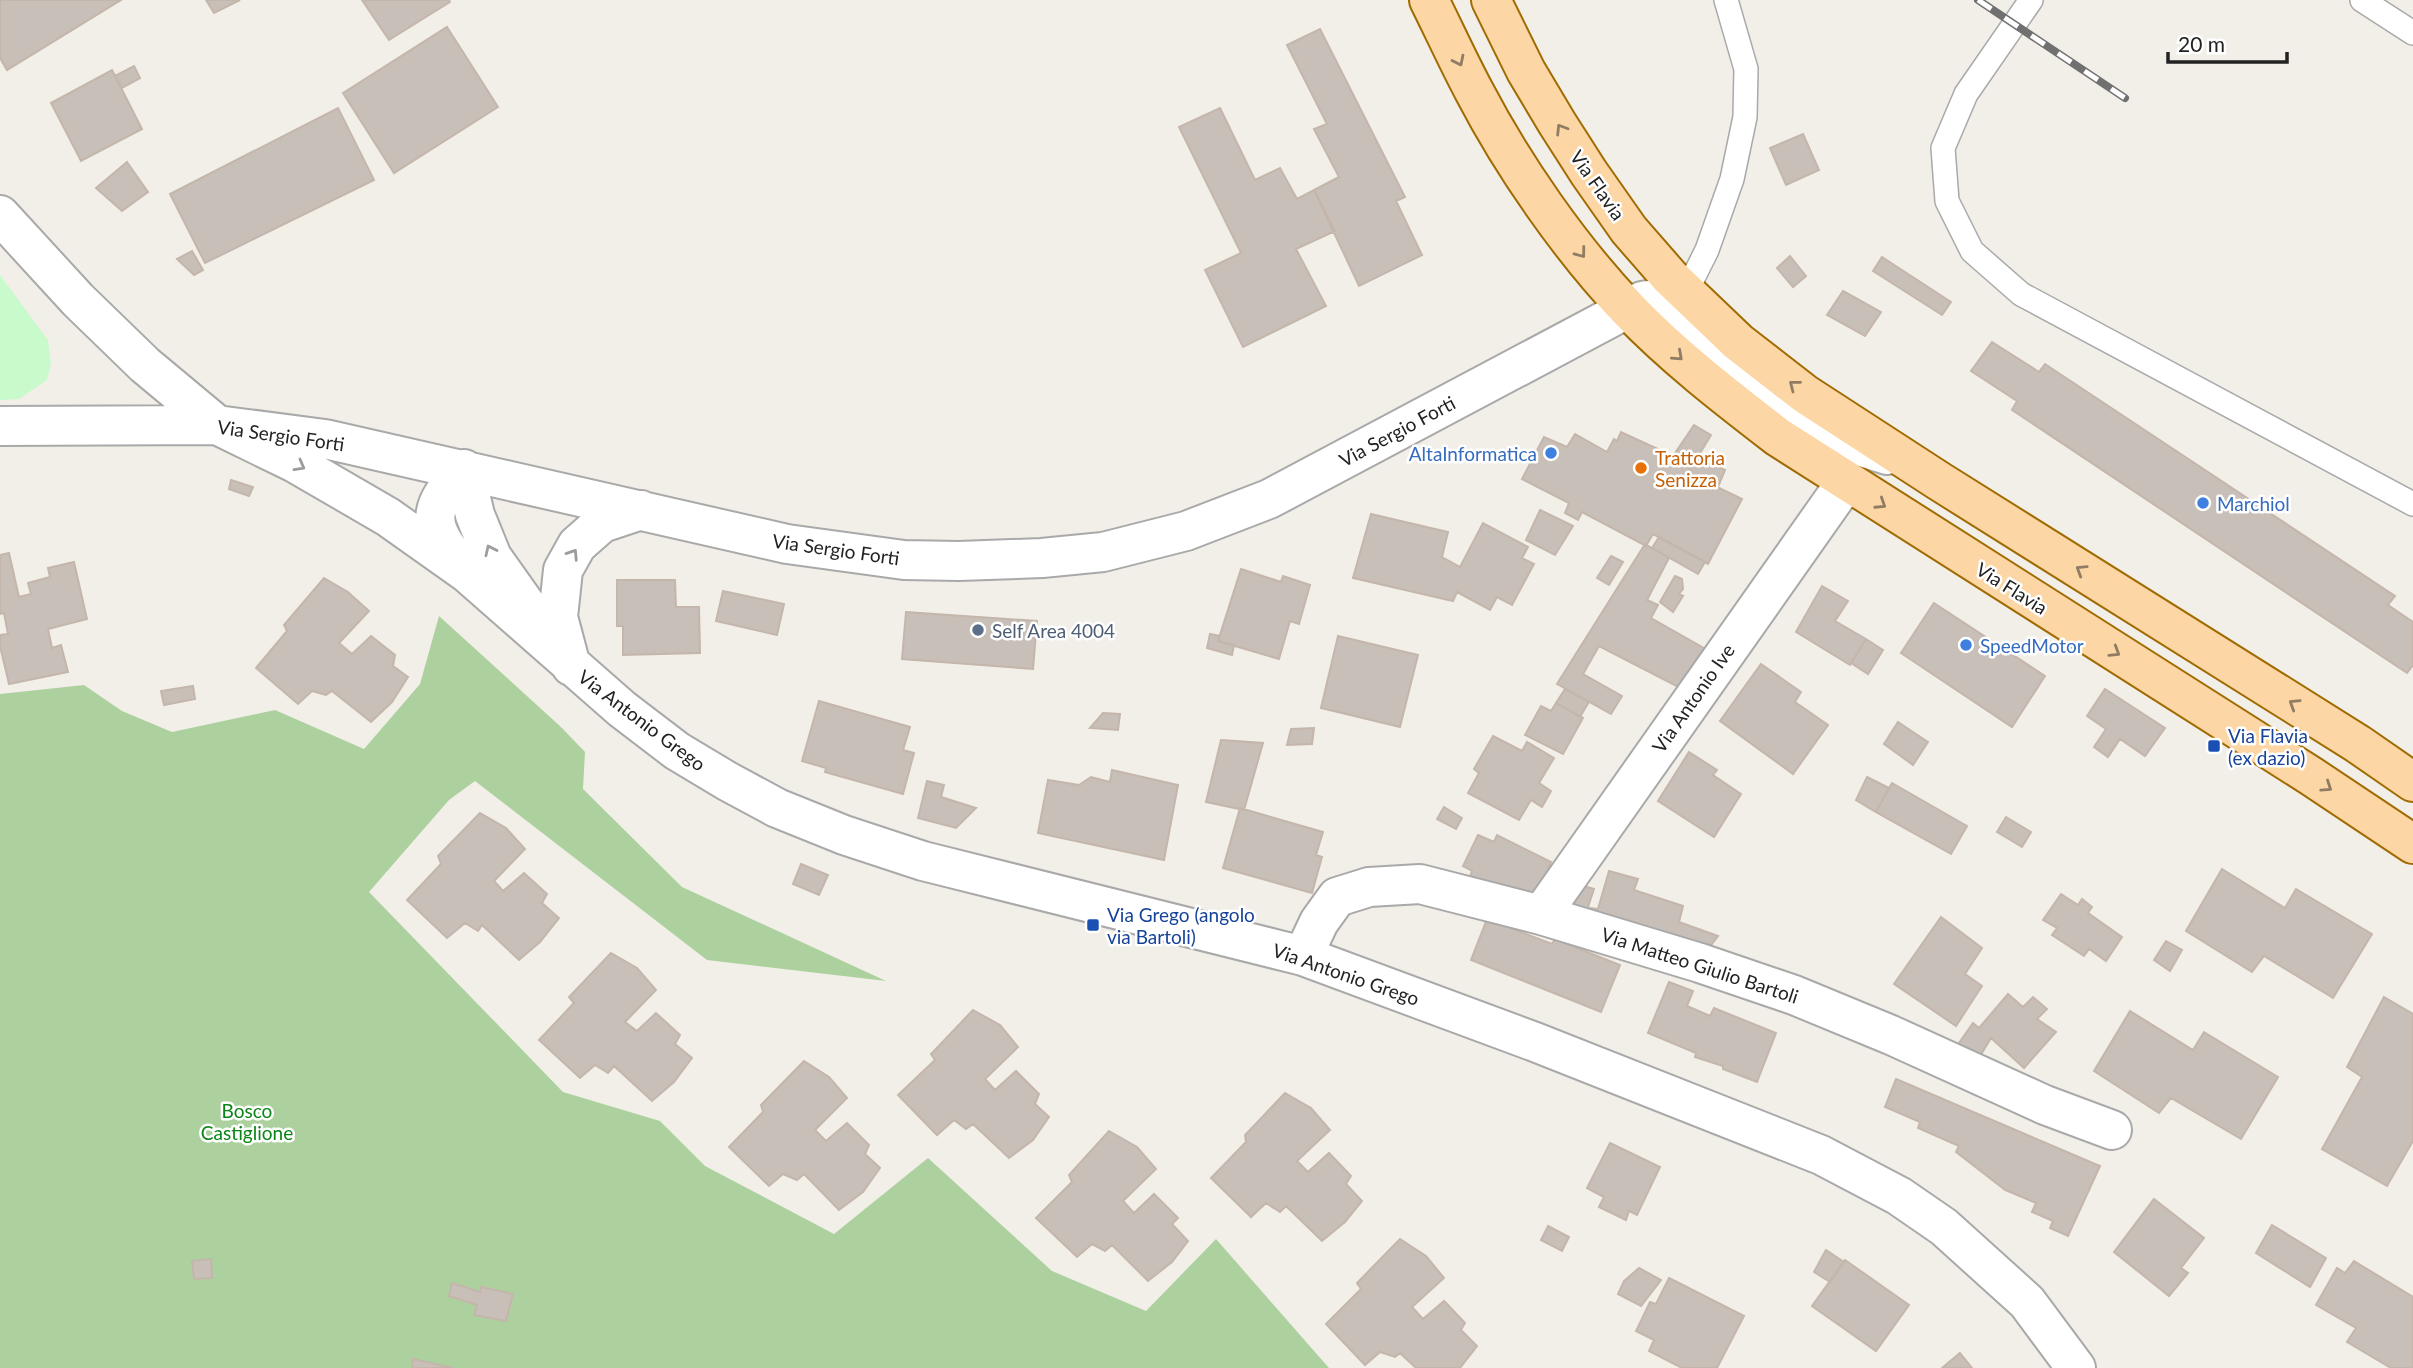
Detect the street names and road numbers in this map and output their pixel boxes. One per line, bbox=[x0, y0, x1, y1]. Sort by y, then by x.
street label: Via Flavia bbox=[1566, 146, 1630, 224]
street label: Via Sergio Forti bbox=[1335, 391, 1459, 471]
street label: Via Sergio Forti bbox=[216, 415, 346, 455]
street label: Via Sergio Forti bbox=[771, 529, 901, 569]
street label: Via Flavia bbox=[1972, 557, 2052, 619]
street label: Via Antonio Ive bbox=[1647, 639, 1739, 757]
street label: Via Antonio Grego bbox=[574, 665, 710, 775]
street label: Via Matteo Giulio Bartoli bbox=[1599, 922, 1801, 1008]
street label: Via Antonio Grego bbox=[1270, 938, 1422, 1010]

